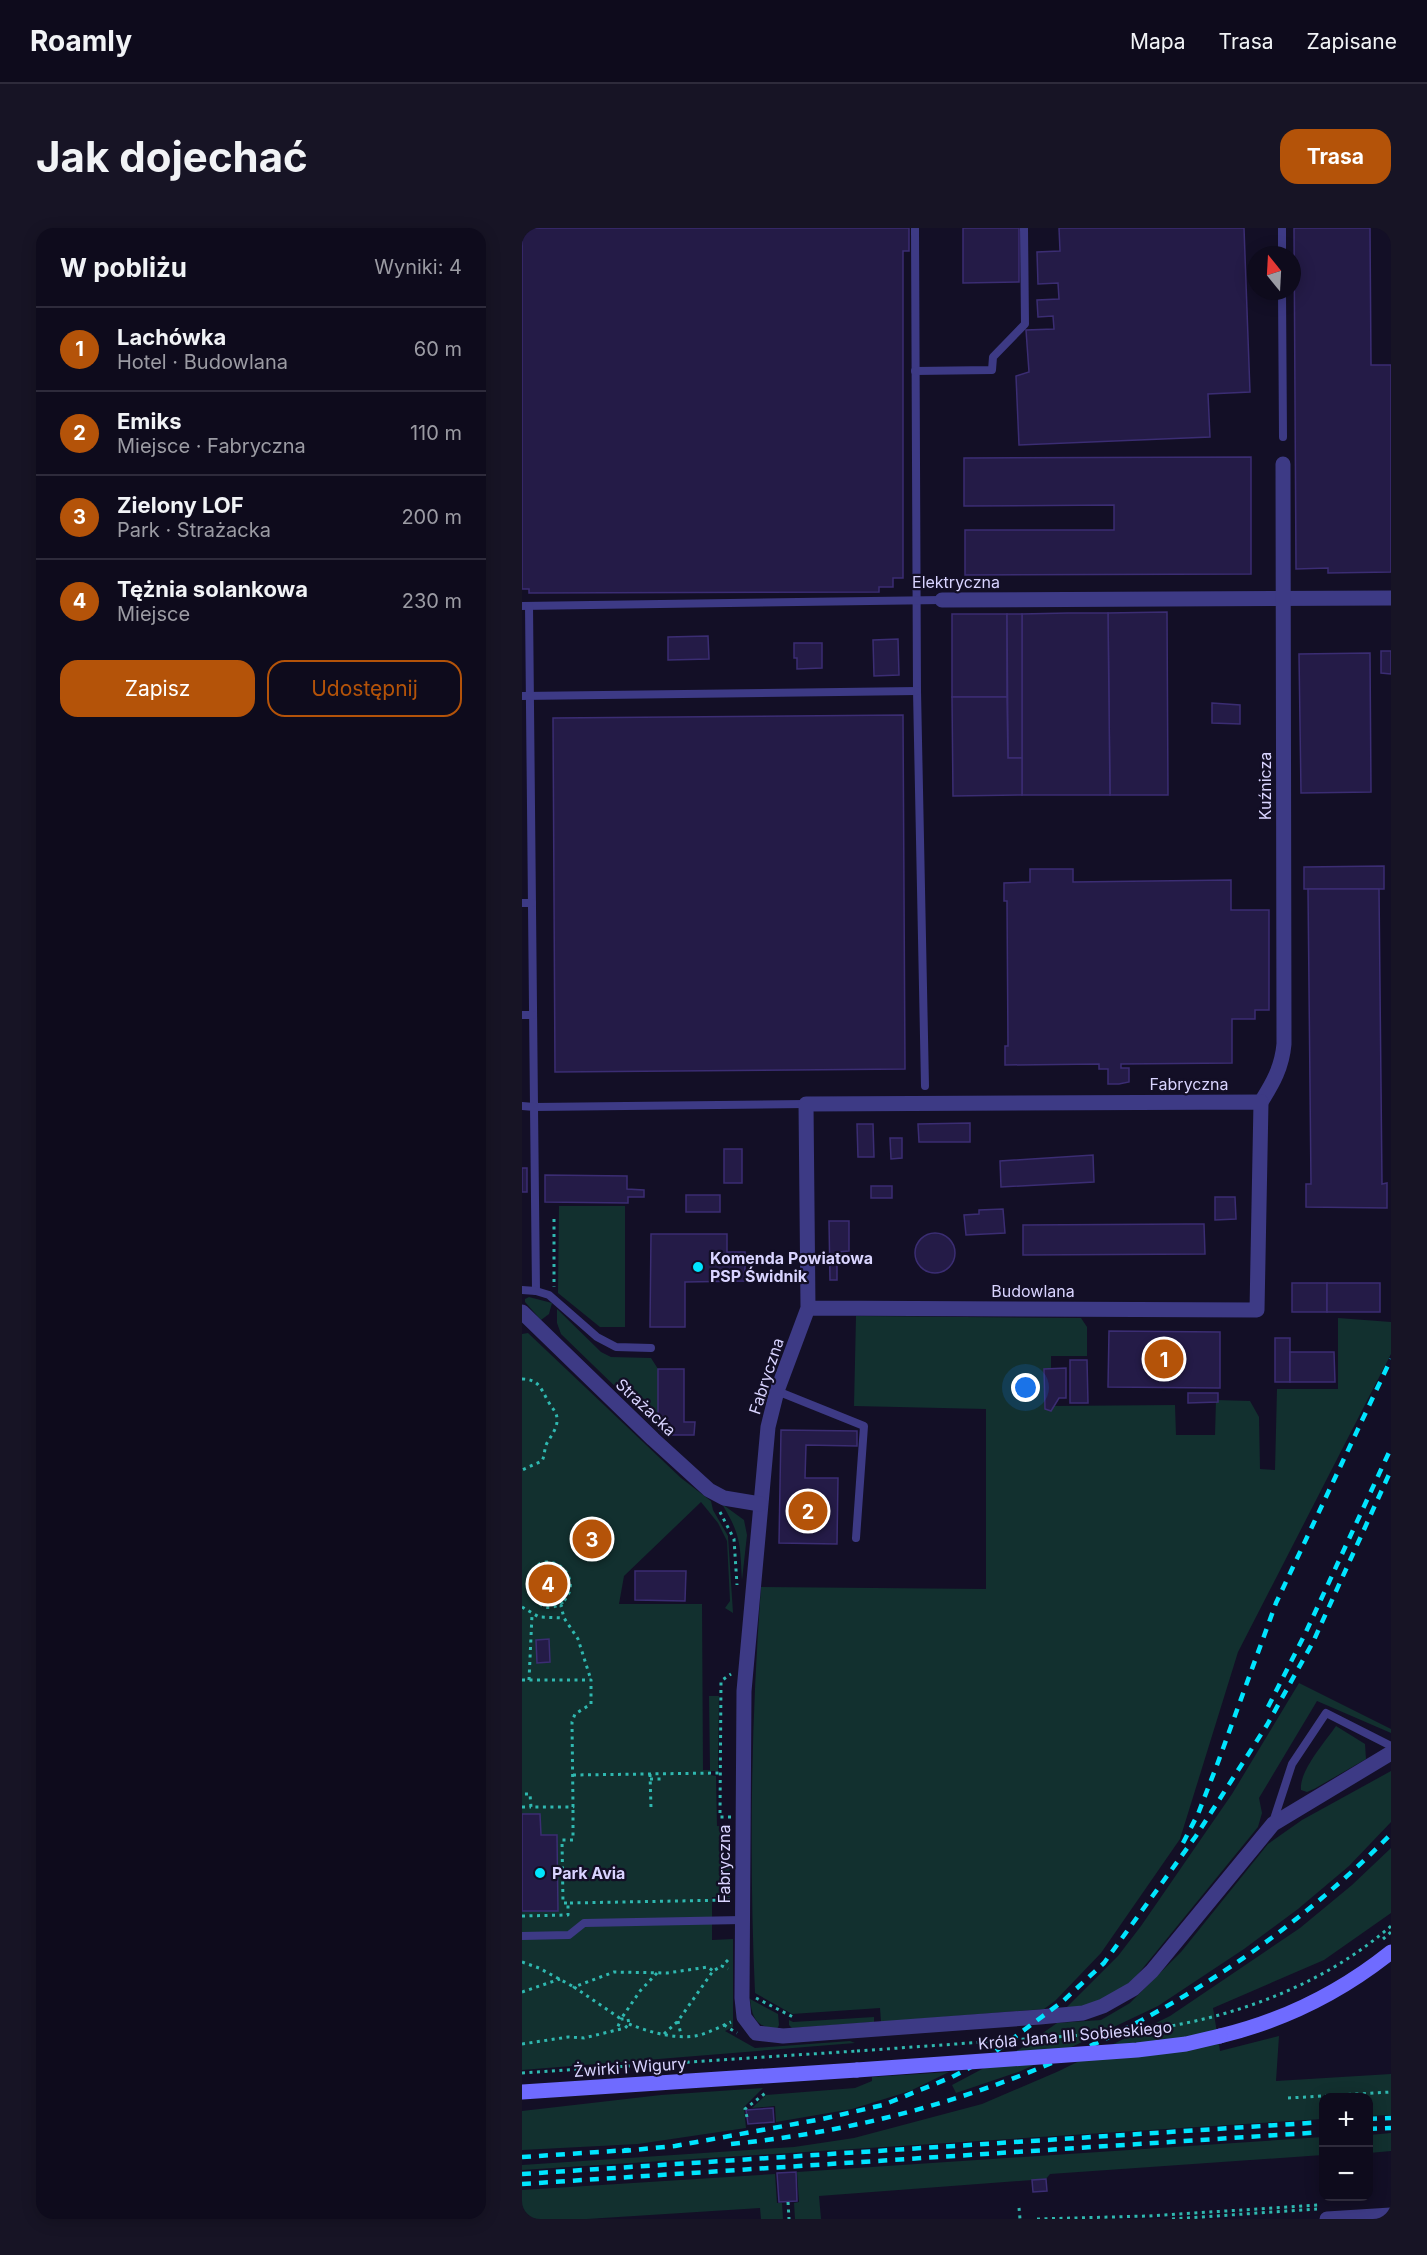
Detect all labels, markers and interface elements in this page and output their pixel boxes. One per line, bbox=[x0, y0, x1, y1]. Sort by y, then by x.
text: Roamly bbox=[30, 24, 132, 58]
text: Mapa bbox=[1130, 29, 1186, 54]
text: Trasa bbox=[1219, 29, 1274, 54]
text: Zapisane bbox=[1307, 29, 1397, 54]
button: Trasa bbox=[1280, 129, 1391, 184]
text: Jak dojechać bbox=[36, 131, 308, 182]
north arrow bbox=[1247, 246, 1301, 300]
text: W pobliżu bbox=[60, 252, 187, 283]
text: Wyniki: 4 bbox=[374, 255, 462, 279]
text: Lachówka bbox=[117, 324, 226, 350]
text: 1 bbox=[75, 337, 84, 361]
text: 60 m bbox=[414, 337, 462, 361]
text: Hotel · Budowlana bbox=[117, 350, 288, 374]
text: Emiks bbox=[117, 408, 182, 434]
text: 2 bbox=[73, 421, 86, 445]
text: 110 m bbox=[410, 421, 462, 445]
text: Miejsce · Fabryczna bbox=[117, 434, 306, 458]
text: Zielony LOF bbox=[117, 492, 244, 518]
text: 3 bbox=[73, 505, 86, 529]
text: 200 m bbox=[401, 505, 462, 529]
text: Park · Strażacka bbox=[117, 518, 271, 542]
street label: Elektryczna bbox=[912, 572, 1000, 592]
text: Tężnia solankowa bbox=[117, 576, 308, 602]
text: 4 bbox=[73, 589, 86, 613]
text: 230 m bbox=[402, 589, 462, 613]
text: Miejsce bbox=[117, 602, 190, 626]
button: Zapisz bbox=[60, 660, 255, 717]
button: Udostępnij bbox=[267, 660, 462, 717]
street label: Kuźnicza bbox=[1255, 752, 1275, 820]
street label: Fabryczna bbox=[1150, 1074, 1228, 1094]
place label: Komenda Powiatowa PSP Świdnik bbox=[710, 1248, 873, 1286]
marker: Komenda Powiatowa PSP Świdnik bbox=[691, 1260, 705, 1274]
street label: Budowlana bbox=[991, 1281, 1075, 1301]
street label: Fabryczna bbox=[744, 1335, 788, 1417]
pin: 1 bbox=[1144, 1336, 1184, 1382]
your location bbox=[1011, 1373, 1040, 1402]
street label: Strażacka bbox=[612, 1374, 680, 1440]
pin: 2 bbox=[788, 1488, 828, 1534]
pin: 3 bbox=[572, 1516, 612, 1562]
pin: 4 bbox=[528, 1562, 568, 1606]
street label: Fabryczna bbox=[714, 1825, 734, 1903]
place label: Park Avia bbox=[552, 1863, 625, 1883]
marker: Park Avia bbox=[533, 1866, 547, 1880]
street label: Króla Jana III Sobieskiego bbox=[977, 2017, 1173, 2053]
street label: Żwirki i Wigury bbox=[573, 2053, 687, 2081]
map controls bbox=[1319, 2093, 1373, 2201]
button: + bbox=[1319, 2093, 1373, 2147]
button: − bbox=[1319, 2147, 1373, 2201]

